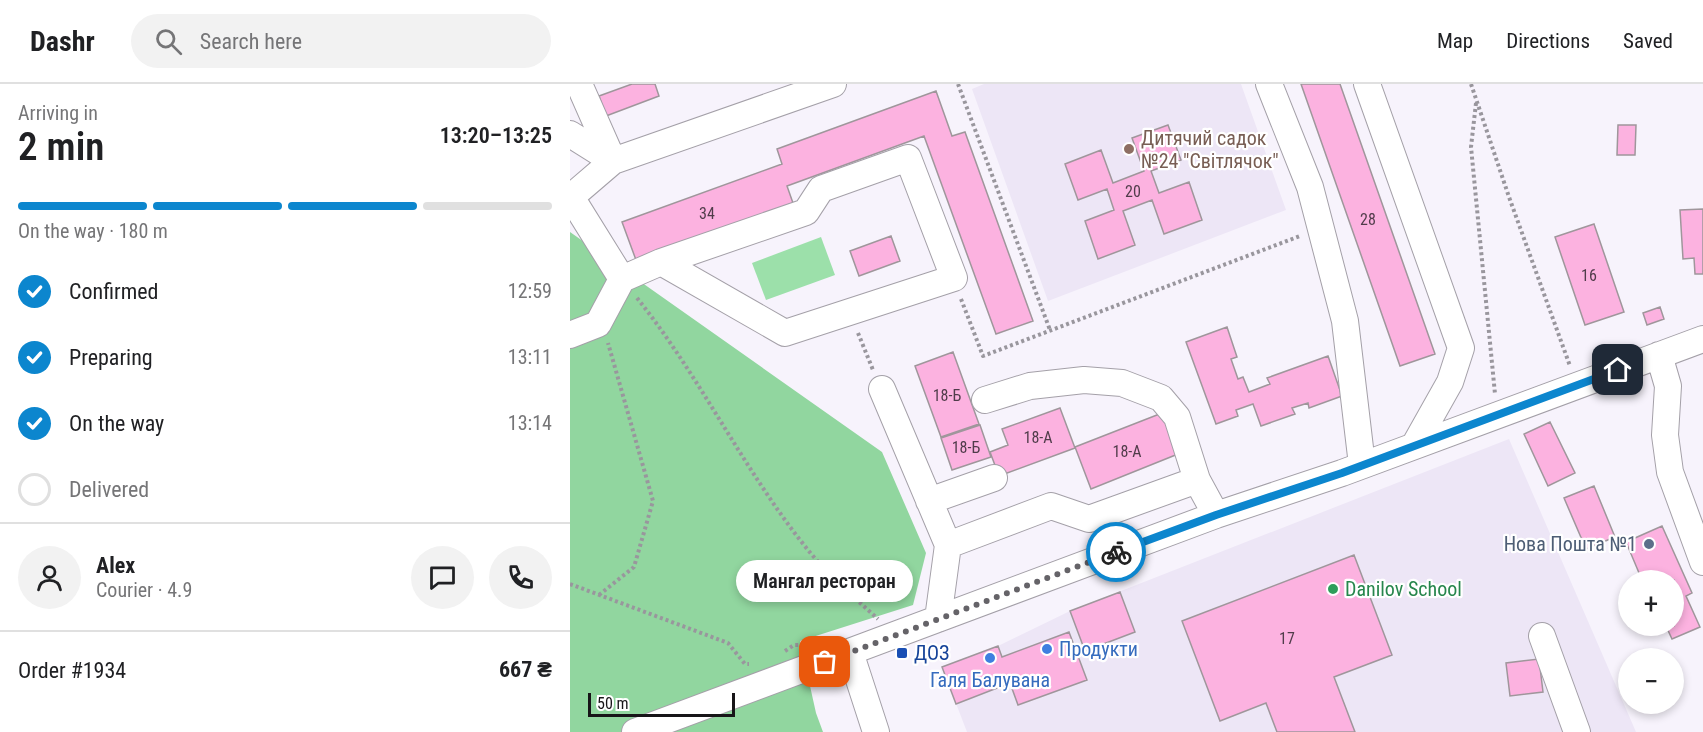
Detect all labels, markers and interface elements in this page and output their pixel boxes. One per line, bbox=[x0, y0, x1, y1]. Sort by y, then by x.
search box bbox=[131, 14, 551, 68]
text: Dashr bbox=[30, 25, 95, 58]
icon: search bbox=[152, 25, 185, 58]
text: Search here bbox=[200, 29, 302, 54]
text: Map bbox=[1437, 29, 1473, 53]
text: Directions bbox=[1506, 29, 1590, 53]
text: Saved bbox=[1623, 29, 1673, 53]
text: Arriving in bbox=[18, 101, 98, 125]
text: 13:20–13:25 bbox=[440, 123, 552, 148]
text: 2 min bbox=[18, 124, 104, 170]
place label: Дитячий садок №24 "Світлячок" bbox=[1141, 126, 1279, 173]
marker: Дитячий садок №24 "Світлячок" bbox=[1122, 142, 1136, 156]
house number: 20 bbox=[1125, 182, 1141, 201]
house number: 34 bbox=[699, 204, 715, 223]
house number: 28 bbox=[1360, 210, 1376, 229]
text: On the way · 180 m bbox=[18, 219, 168, 243]
house number: 16 bbox=[1581, 266, 1597, 285]
icon: check bbox=[18, 275, 51, 308]
text: Confirmed bbox=[69, 279, 158, 304]
text: 12:59 bbox=[508, 279, 552, 303]
icon: check bbox=[18, 341, 51, 374]
pin bbox=[1592, 344, 1643, 395]
text: Preparing bbox=[69, 345, 153, 370]
text: 13:11 bbox=[508, 345, 552, 369]
icon: home bbox=[1601, 353, 1634, 386]
house number: 18-Б bbox=[933, 386, 961, 405]
icon: check bbox=[18, 407, 51, 440]
text: On the way bbox=[69, 411, 164, 436]
text: 13:14 bbox=[508, 411, 552, 435]
house number: 18-А bbox=[1024, 428, 1053, 447]
house number: 18-Б bbox=[952, 438, 980, 457]
house number: 18-А bbox=[1113, 442, 1142, 461]
text: Delivered bbox=[69, 477, 149, 502]
courier bbox=[1086, 522, 1146, 582]
place label: Нова Пошта №1 bbox=[1504, 532, 1637, 556]
icon: bike bbox=[1100, 536, 1133, 569]
marker: Нова Пошта №1 bbox=[1642, 537, 1656, 551]
button: person bbox=[18, 546, 81, 609]
button: chat bbox=[411, 546, 474, 609]
button: phone bbox=[489, 546, 552, 609]
text: Alex bbox=[96, 553, 135, 578]
callout: Мангал ресторан bbox=[736, 560, 914, 602]
text: Мангал ресторан bbox=[753, 569, 896, 593]
map controls bbox=[1618, 570, 1684, 714]
button: + bbox=[1618, 570, 1684, 636]
place label: Danilov School bbox=[1345, 577, 1462, 601]
text: Courier · 4.9 bbox=[96, 578, 192, 602]
marker: Danilov School bbox=[1326, 582, 1340, 596]
house number: 17 bbox=[1279, 629, 1295, 648]
pin bbox=[799, 636, 850, 687]
place label: Продукти bbox=[1059, 637, 1138, 661]
place label: ДОЗ bbox=[914, 641, 949, 665]
marker: Продукти bbox=[1040, 642, 1054, 656]
icon: bag bbox=[808, 645, 841, 678]
marker: ДОЗ bbox=[895, 646, 909, 660]
button: − bbox=[1618, 648, 1684, 714]
marker: Галя Балувана bbox=[983, 651, 997, 665]
text: 667 ₴ bbox=[499, 657, 552, 682]
text: Order #1934 bbox=[18, 658, 126, 683]
place label: Галя Балувана bbox=[930, 668, 1050, 692]
scale bar bbox=[588, 690, 735, 718]
text: 50 m bbox=[597, 694, 629, 713]

